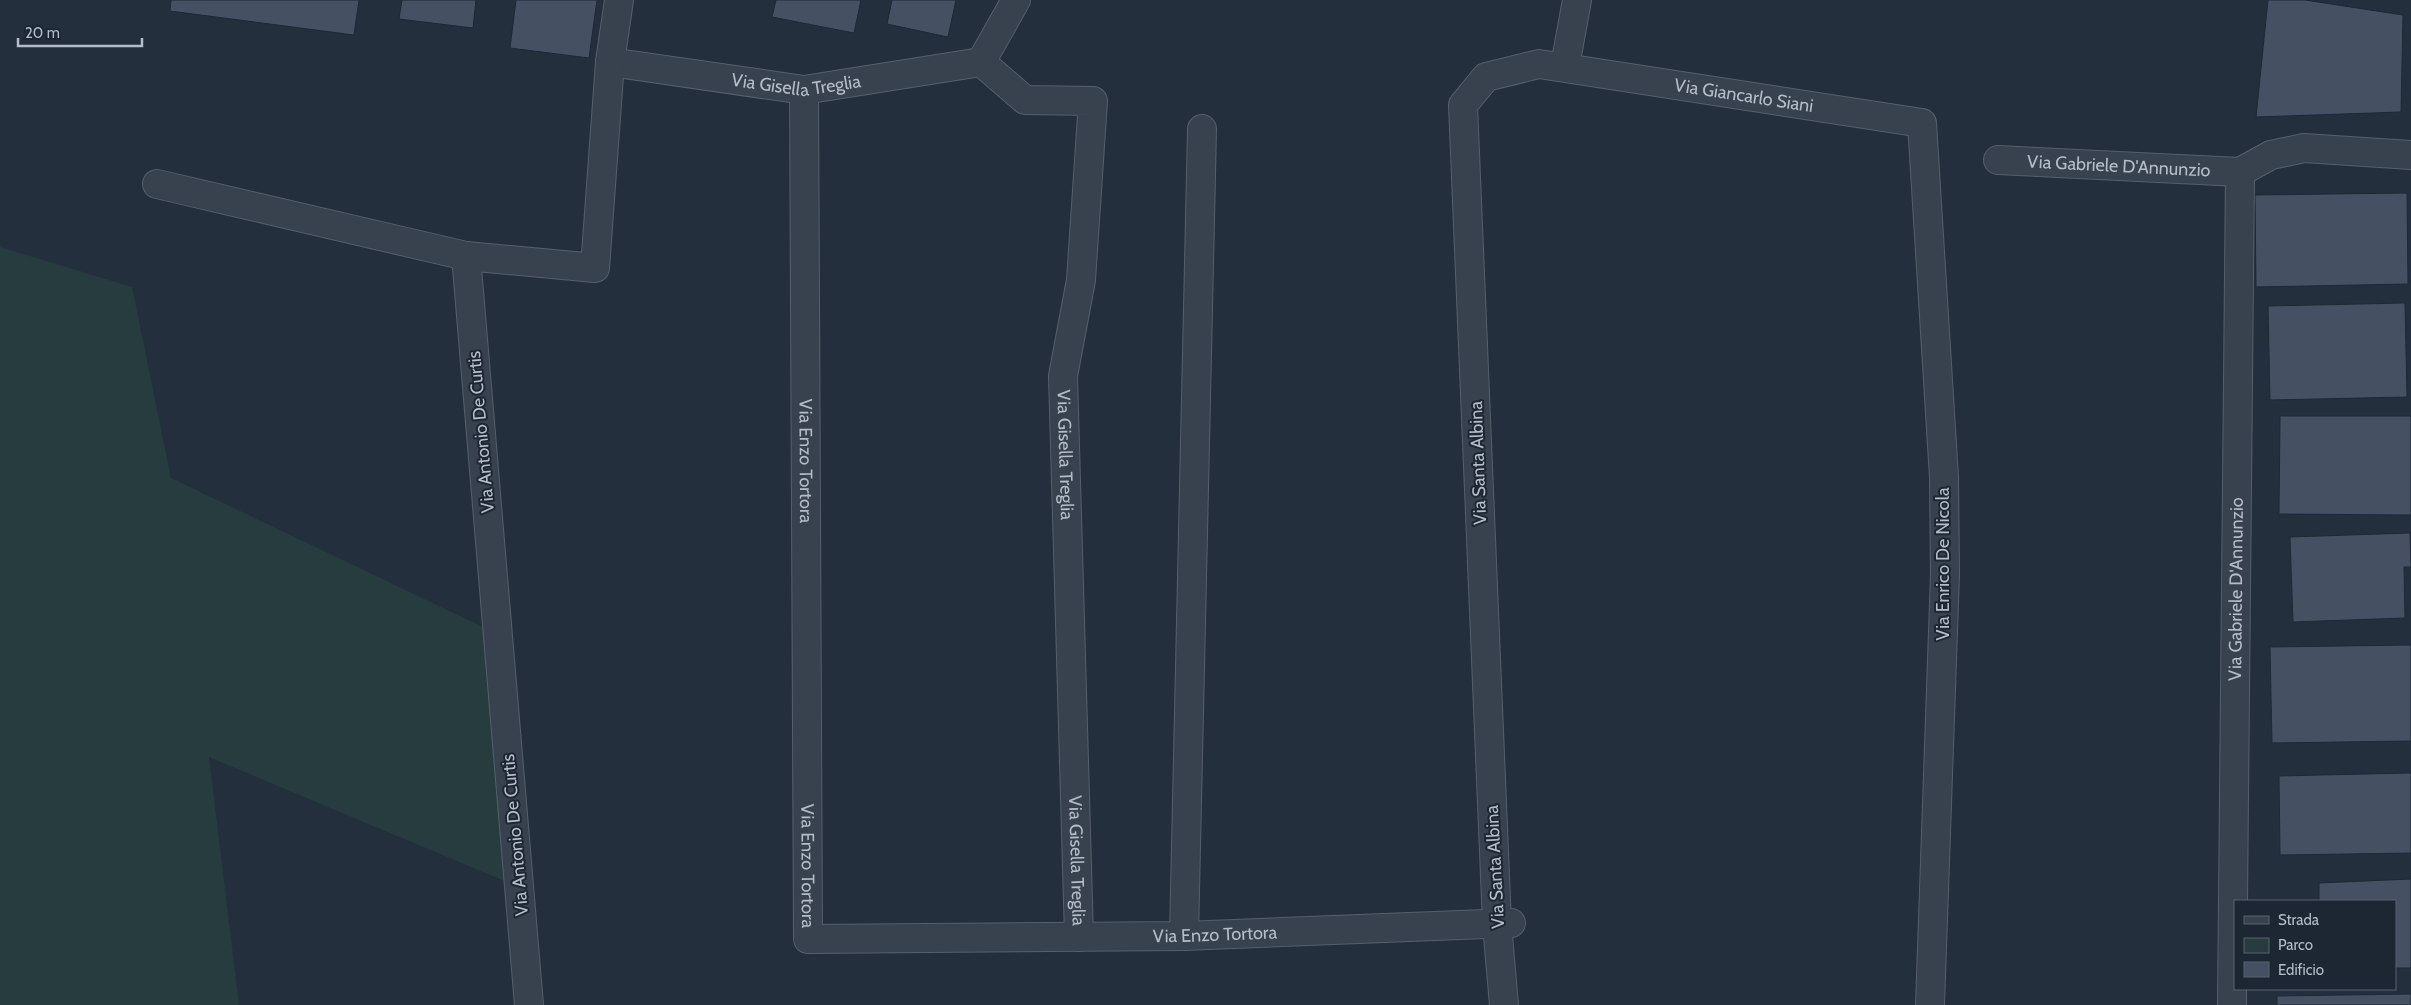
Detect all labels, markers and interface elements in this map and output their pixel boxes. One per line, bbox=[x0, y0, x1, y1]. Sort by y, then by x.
scale bar bbox=[18, 15, 141, 47]
text: 20 m bbox=[25, 24, 60, 42]
street label: Via Gisella Treglia bbox=[730, 69, 863, 101]
street label: Via Giancarlo Siani bbox=[1673, 74, 1815, 117]
street label: Via Gabriele D'Annunzio bbox=[2027, 150, 2211, 182]
street label: Via Antonio De Curtis bbox=[463, 350, 499, 514]
street label: Via Gisella Treglia bbox=[1052, 389, 1078, 521]
street label: Via Enzo Tortora bbox=[794, 399, 817, 524]
street label: Via Santa Albina bbox=[1465, 400, 1491, 525]
street label: Via Enrico De Nicola bbox=[1932, 487, 1954, 641]
street label: Via Gabriele D'Annunzio bbox=[2224, 497, 2248, 681]
street label: Via Antonio De Curtis bbox=[497, 753, 533, 917]
street label: Via Gisella Treglia bbox=[1064, 795, 1090, 926]
street label: Via Enzo Tortora bbox=[796, 804, 819, 929]
street label: Via Santa Albina bbox=[1481, 804, 1509, 929]
legend bbox=[2234, 900, 2396, 990]
text: Strada bbox=[2278, 911, 2320, 929]
street label: Via Enzo Tortora bbox=[1153, 921, 1278, 947]
text: Parco bbox=[2278, 936, 2313, 954]
text: Edificio bbox=[2278, 961, 2324, 979]

